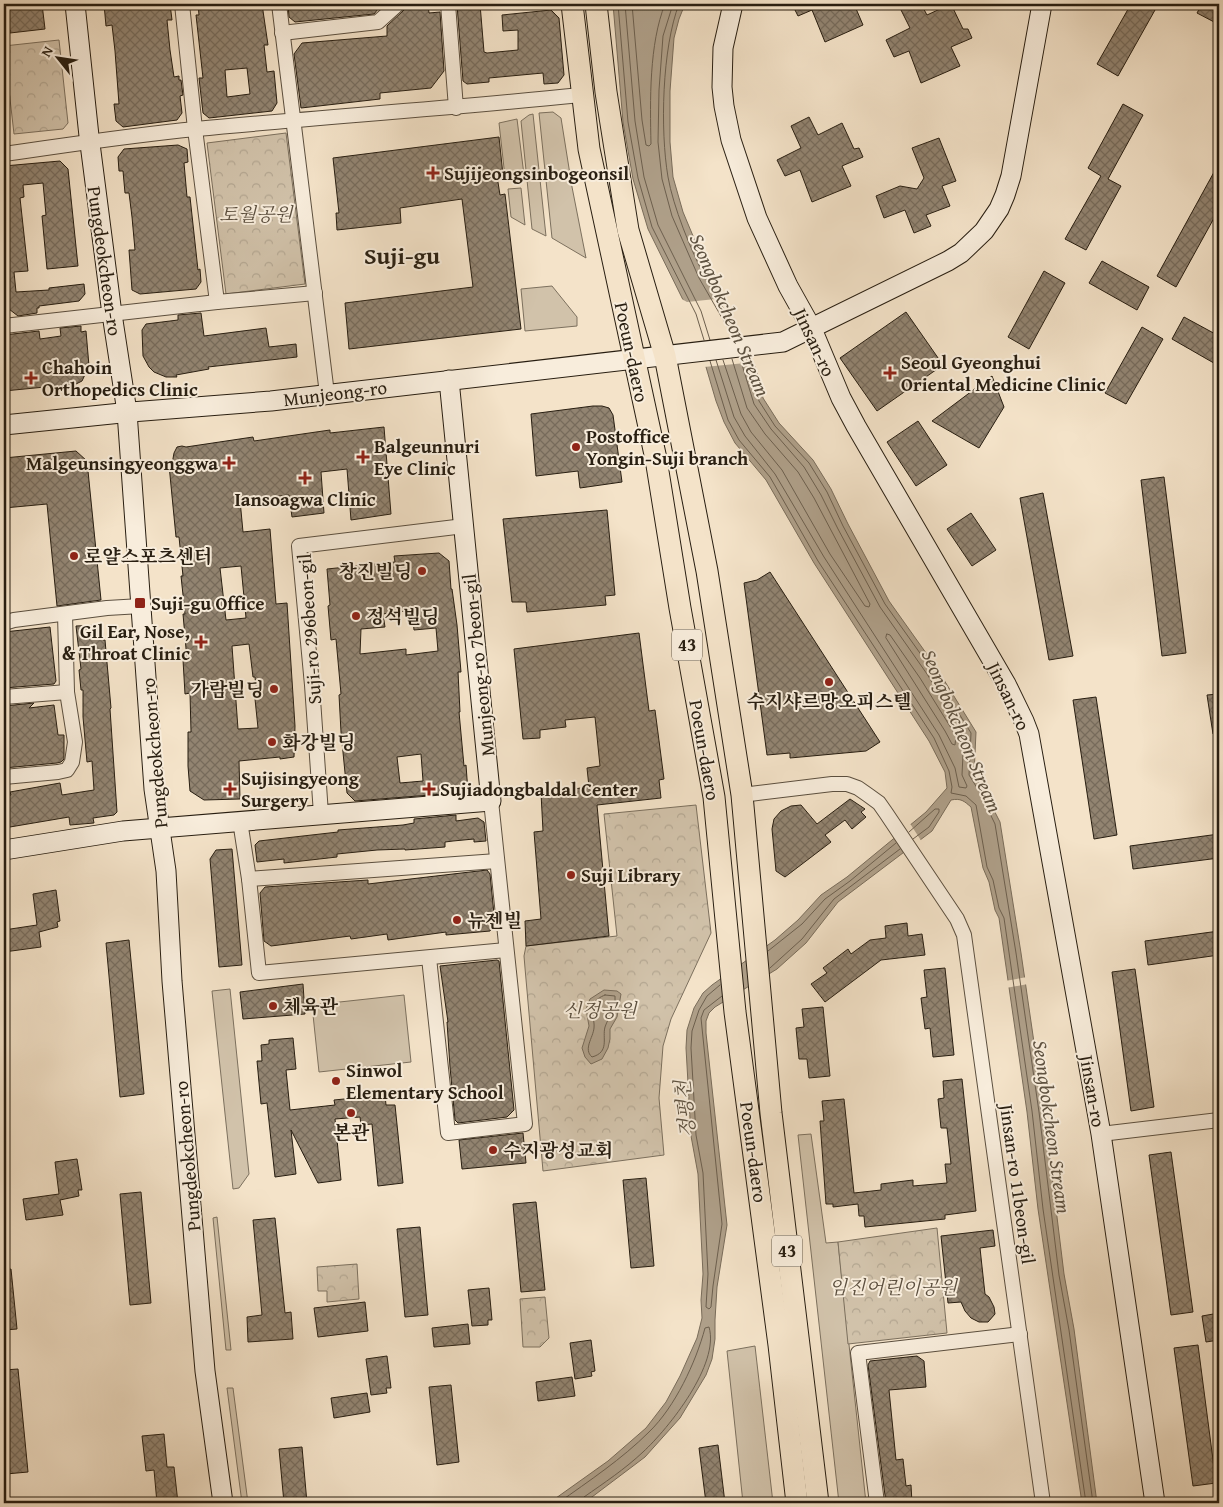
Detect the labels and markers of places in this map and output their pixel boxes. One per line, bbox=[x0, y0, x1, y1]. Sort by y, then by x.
place label: Sujijeongsinbogeonsil bbox=[444, 159, 629, 187]
marker: Sujijeongsinbogeonsil bbox=[426, 166, 440, 180]
place label: Seoul Gyeonghui Oriental Medicine Clinic bbox=[901, 348, 1106, 398]
place label: Chahoin Orthopedics Clinic bbox=[42, 353, 198, 403]
marker: Seoul Gyeonghui Oriental Medicine Clinic bbox=[883, 366, 897, 380]
marker: Chahoin Orthopedics Clinic bbox=[24, 371, 38, 385]
place label: Postoffice Yongin-Suji branch bbox=[586, 422, 749, 472]
place label: Balgeunnuri Eye Clinic bbox=[374, 432, 480, 482]
marker: Postoffice Yongin-Suji branch bbox=[570, 441, 582, 453]
place label: Malgeunsingyeonggwa bbox=[26, 449, 218, 477]
marker: Balgeunnuri Eye Clinic bbox=[356, 450, 370, 464]
marker: Malgeunsingyeonggwa bbox=[222, 456, 236, 470]
marker: Iansoagwa Clinic bbox=[298, 471, 312, 485]
place label: Iansoagwa Clinic bbox=[234, 485, 376, 513]
place label: 로얄스포츠센터 bbox=[84, 542, 212, 570]
marker: 로얄스포츠센터 bbox=[68, 550, 80, 562]
place label: 창진빌딩 bbox=[339, 557, 412, 585]
marker: 창진빌딩 bbox=[416, 565, 428, 577]
place label: Suji-gu Office bbox=[151, 589, 265, 617]
marker: Suji-gu Office bbox=[133, 596, 147, 610]
place label: 정석빌딩 bbox=[366, 602, 439, 630]
marker: 정석빌딩 bbox=[350, 610, 362, 622]
place label: Gil Ear, Nose, & Throat Clinic bbox=[62, 617, 190, 667]
marker: Gil Ear, Nose, & Throat Clinic bbox=[194, 635, 208, 649]
place label: 가람빌딩 bbox=[191, 675, 264, 703]
marker: 수지샤르망오피스텔 bbox=[823, 676, 835, 688]
marker: 가람빌딩 bbox=[268, 683, 280, 695]
place label: 수지샤르망오피스텔 bbox=[746, 687, 912, 715]
place label: 화강빌딩 bbox=[282, 728, 355, 756]
marker: 화강빌딩 bbox=[266, 736, 278, 748]
place label: Sujisingyeong Surgery bbox=[241, 764, 360, 814]
place label: Sujiadongbaldal Center bbox=[440, 775, 638, 803]
marker: Sujisingyeong Surgery bbox=[223, 782, 237, 796]
marker: Sujiadongbaldal Center bbox=[422, 782, 436, 796]
place label: Suji Library bbox=[581, 861, 681, 889]
marker: Suji Library bbox=[565, 869, 577, 881]
place label: 뉴젠빌 bbox=[467, 906, 522, 934]
marker: 뉴젠빌 bbox=[451, 914, 463, 926]
place label: 체육관 bbox=[283, 992, 339, 1020]
marker: 체육관 bbox=[267, 1000, 279, 1012]
place label: Sinwol Elementary School bbox=[346, 1056, 504, 1106]
marker: Sinwol Elementary School bbox=[330, 1075, 342, 1087]
marker: 본관 bbox=[345, 1107, 357, 1119]
place label: 본관 bbox=[333, 1118, 370, 1146]
place label: 수지광성교회 bbox=[503, 1136, 613, 1164]
marker: 수지광성교회 bbox=[487, 1144, 499, 1156]

